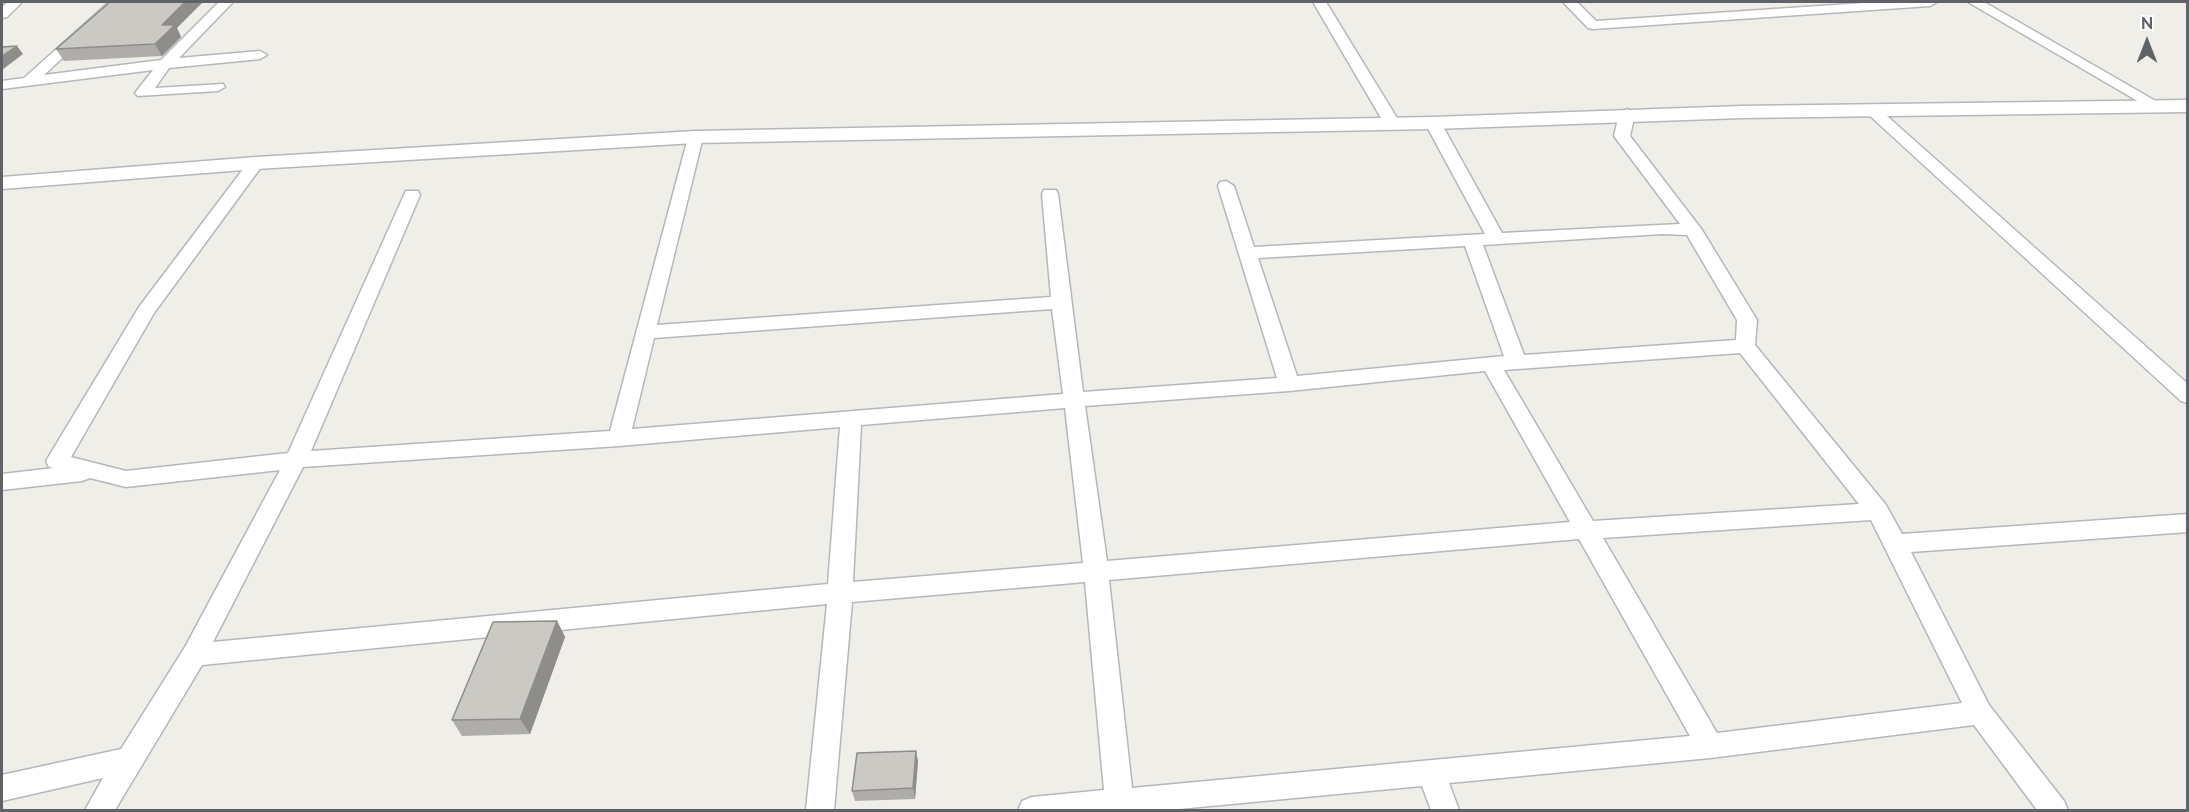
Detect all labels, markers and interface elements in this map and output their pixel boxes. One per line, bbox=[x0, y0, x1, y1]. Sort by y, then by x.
north arrow bbox=[2117, 12, 2177, 72]
text: N bbox=[2141, 14, 2153, 33]

